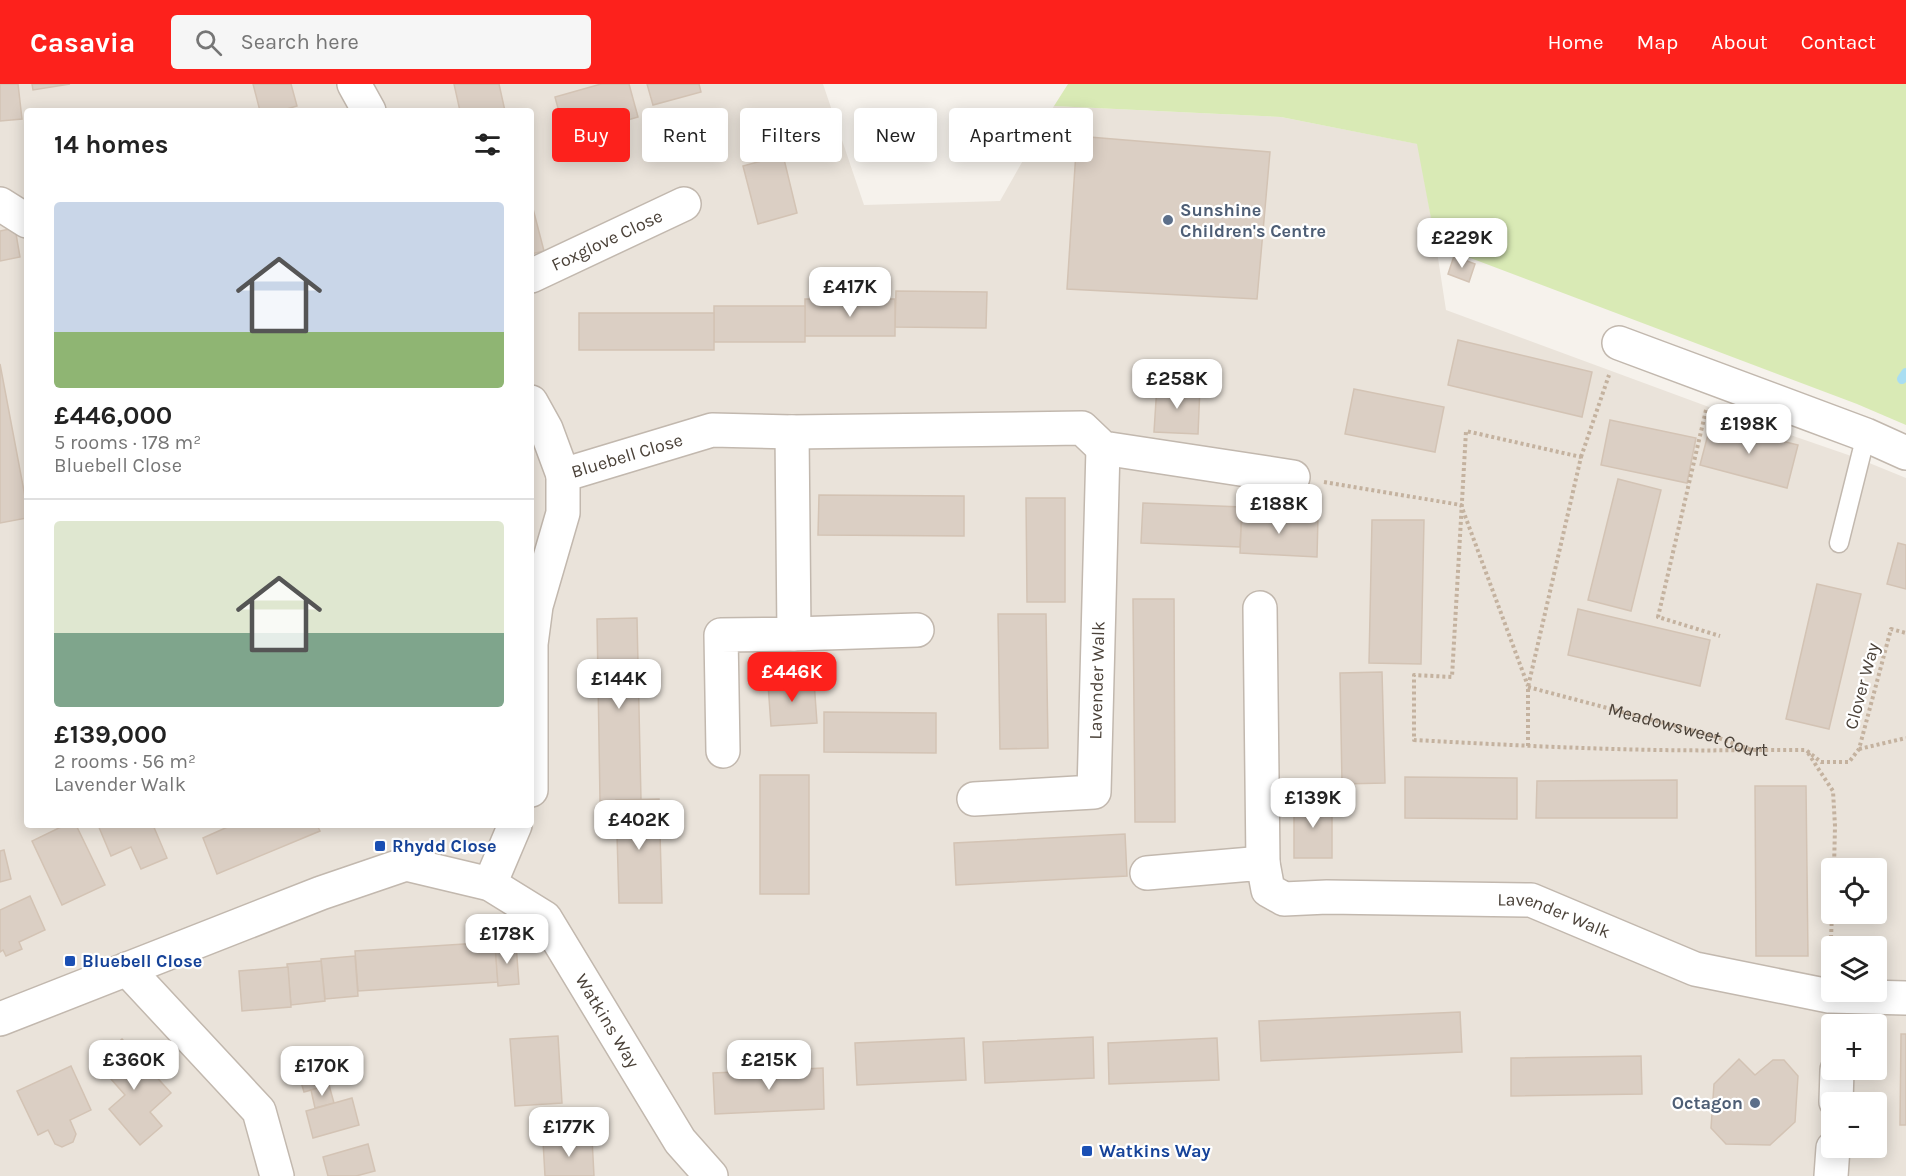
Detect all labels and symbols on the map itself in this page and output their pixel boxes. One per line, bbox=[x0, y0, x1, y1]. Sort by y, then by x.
place label: Sunshine Children's Centre bbox=[1180, 199, 1326, 242]
street label: Foxglove Close bbox=[548, 205, 666, 276]
marker: Sunshine Children's Centre bbox=[1161, 213, 1175, 227]
pin: £229K bbox=[1420, 218, 1504, 269]
pin: £417K bbox=[808, 267, 892, 318]
pin: £258K bbox=[1135, 359, 1219, 410]
pin: £198K bbox=[1707, 404, 1791, 455]
street label: Bluebell Close bbox=[569, 428, 685, 483]
pin: £188K bbox=[1237, 484, 1321, 535]
street label: Lavender Walk bbox=[1084, 621, 1109, 740]
street label: Clover Way bbox=[1840, 640, 1884, 732]
pin: £446K bbox=[750, 652, 834, 703]
pin: £144K bbox=[577, 659, 661, 710]
street label: Meadowsweet Court bbox=[1606, 698, 1768, 761]
pin: £139K bbox=[1271, 778, 1355, 829]
pin: £402K bbox=[597, 800, 681, 851]
place label: Rhydd Close bbox=[392, 835, 497, 857]
marker: Rhydd Close bbox=[373, 839, 387, 853]
street label: Lavender Walk bbox=[1497, 889, 1614, 943]
pin: £178K bbox=[465, 914, 549, 965]
place label: Bluebell Close bbox=[82, 950, 202, 972]
marker: Bluebell Close bbox=[63, 954, 77, 968]
street label: Watkins Way bbox=[570, 970, 645, 1073]
pin: £360K bbox=[92, 1040, 176, 1091]
pin: £215K bbox=[727, 1040, 811, 1091]
pin: £170K bbox=[280, 1046, 364, 1097]
place label: Octagon bbox=[1672, 1092, 1743, 1114]
marker: Octagon bbox=[1748, 1096, 1762, 1110]
pin: £177K bbox=[527, 1107, 611, 1158]
place label: Watkins Way bbox=[1099, 1140, 1211, 1162]
marker: Watkins Way bbox=[1080, 1144, 1094, 1158]

